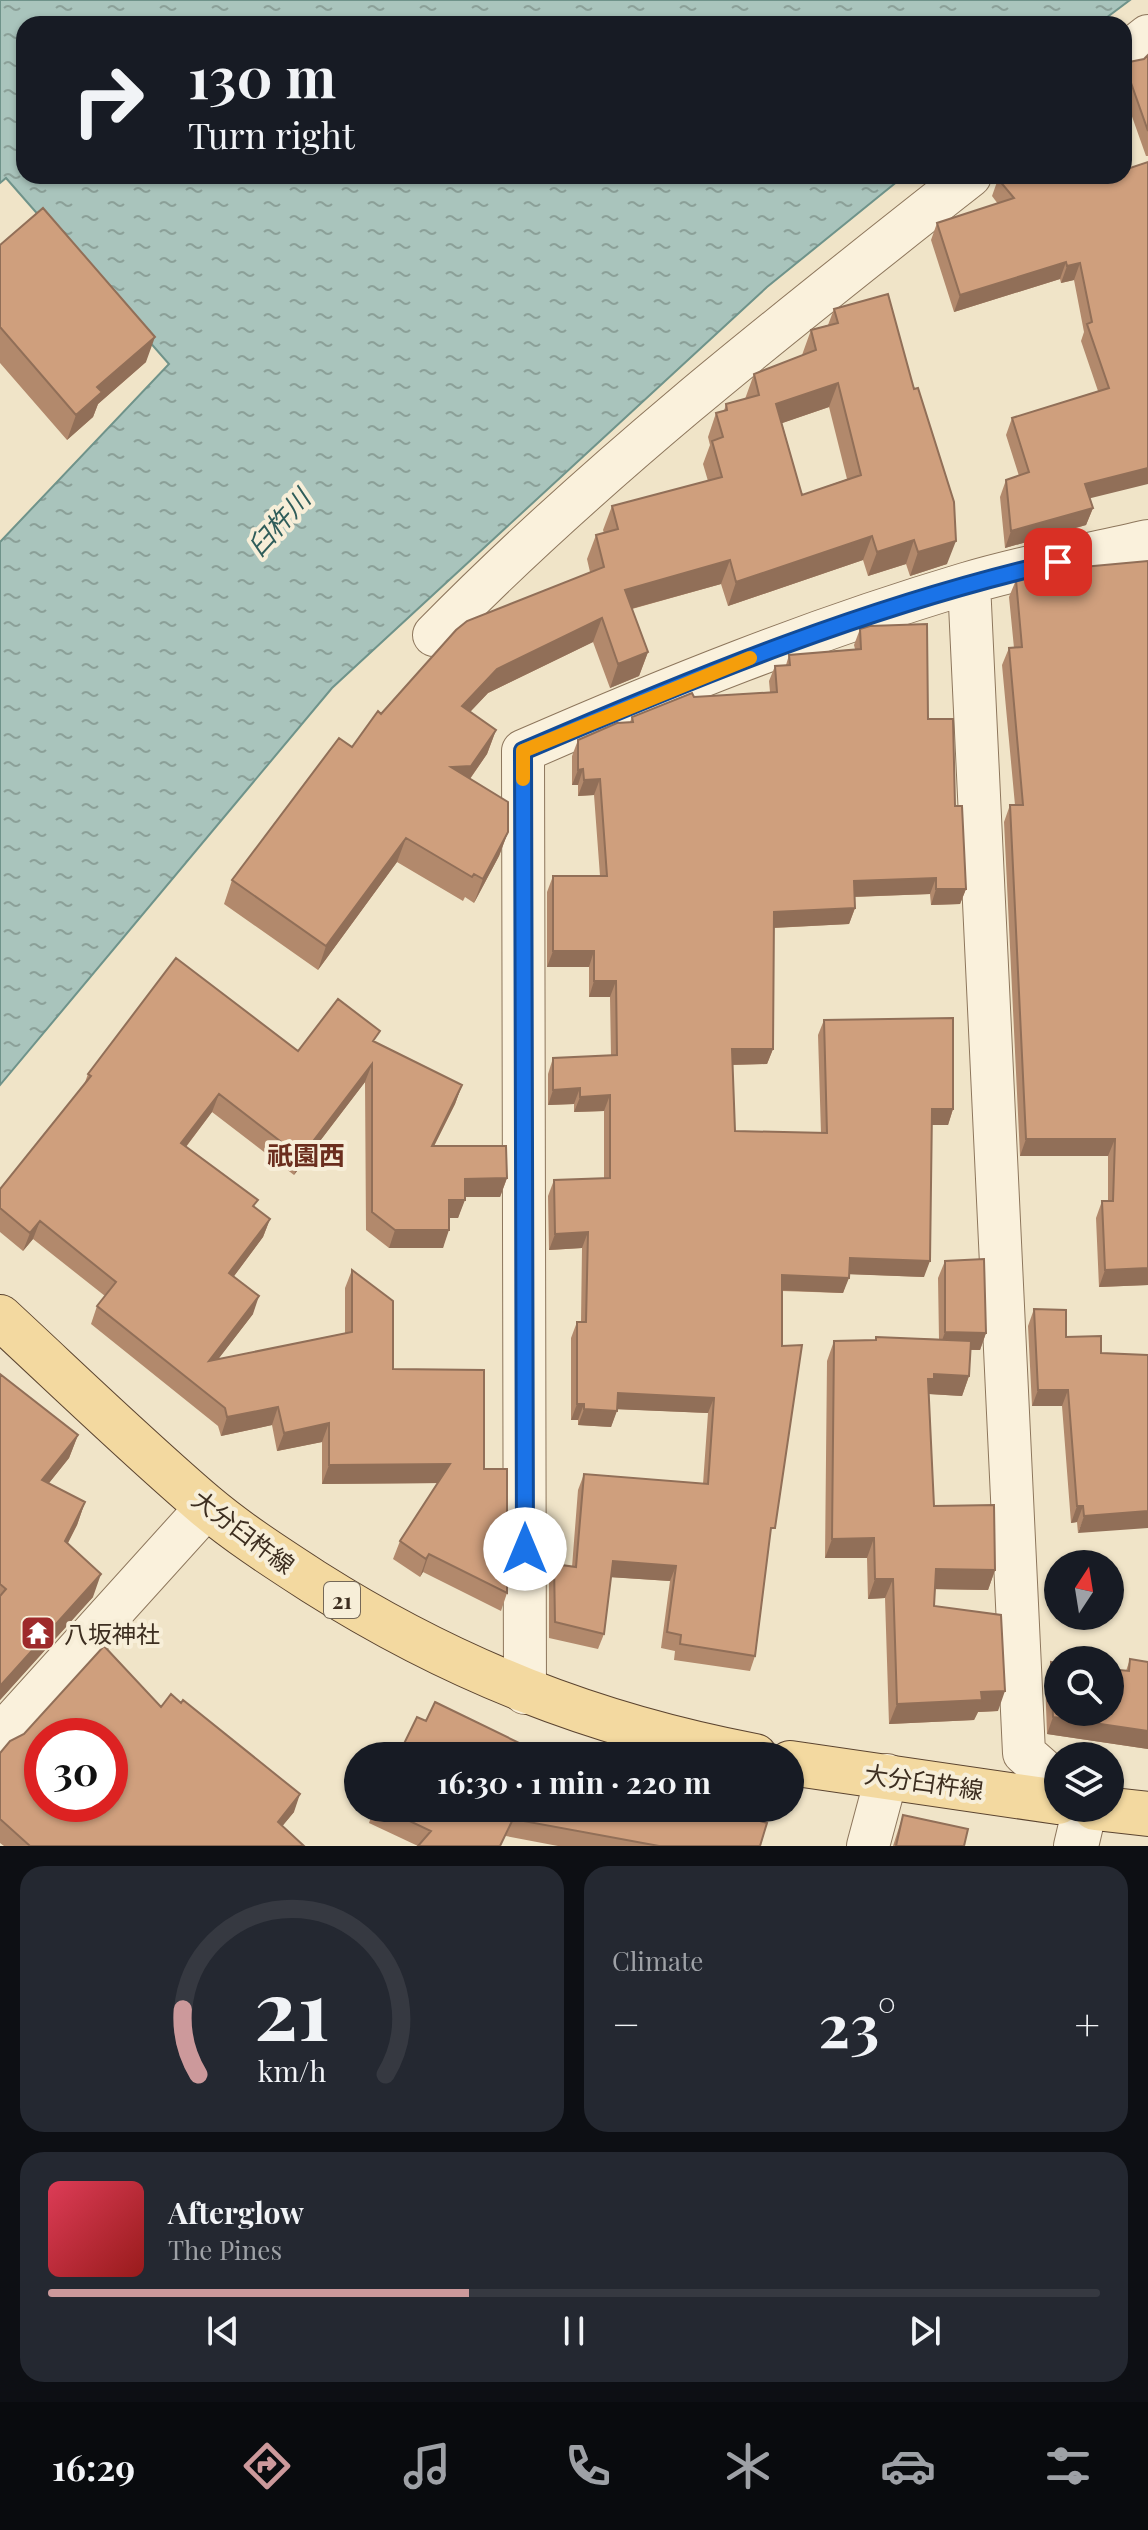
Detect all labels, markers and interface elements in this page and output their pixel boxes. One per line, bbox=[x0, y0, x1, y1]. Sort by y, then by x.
text: 130 m bbox=[188, 38, 336, 113]
icon: right bbox=[56, 48, 160, 152]
text: Turn right bbox=[188, 110, 355, 158]
water label: 臼杵川 bbox=[239, 479, 319, 563]
pin bbox=[1024, 528, 1092, 596]
icon: arrive bbox=[1036, 540, 1080, 584]
district label: 祇園西 bbox=[267, 1137, 345, 1172]
street label: 大分臼杵線 bbox=[186, 1482, 302, 1580]
position arrow bbox=[483, 1507, 567, 1591]
north arrow bbox=[1044, 1550, 1124, 1630]
map controls bbox=[1044, 1550, 1124, 1822]
road number: 21 bbox=[324, 1582, 360, 1618]
temple icon: 八坂神社 bbox=[19, 1614, 57, 1652]
place label: 八坂神社 bbox=[64, 1617, 160, 1649]
button: search bbox=[1044, 1646, 1124, 1726]
speed limit sign: 30 bbox=[24, 1718, 128, 1822]
button: layers bbox=[1044, 1742, 1124, 1822]
street label: 大分臼杵線 bbox=[862, 1757, 986, 1805]
text: 16:30 · 1 min · 220 m bbox=[437, 1762, 711, 1802]
text: Climate bbox=[612, 1943, 703, 1978]
text: 21 bbox=[254, 1951, 330, 2062]
text: 23° bbox=[819, 1983, 896, 2063]
text: − bbox=[612, 1993, 640, 2052]
text: + bbox=[1074, 1993, 1100, 2052]
text: km/h bbox=[258, 2051, 326, 2089]
text: Afterglow bbox=[168, 2192, 304, 2232]
text: The Pines bbox=[168, 2232, 282, 2267]
icon: previous bbox=[201, 2309, 245, 2353]
icon: pause bbox=[552, 2309, 596, 2353]
icon: next bbox=[903, 2309, 947, 2353]
icon: directions bbox=[239, 2438, 295, 2494]
icon: music bbox=[399, 2438, 455, 2494]
icon: phone bbox=[560, 2438, 616, 2494]
icon: climate bbox=[720, 2438, 776, 2494]
icon: car bbox=[880, 2438, 936, 2494]
icon: filters bbox=[1040, 2438, 1096, 2494]
text: 16:29 bbox=[52, 2442, 135, 2490]

